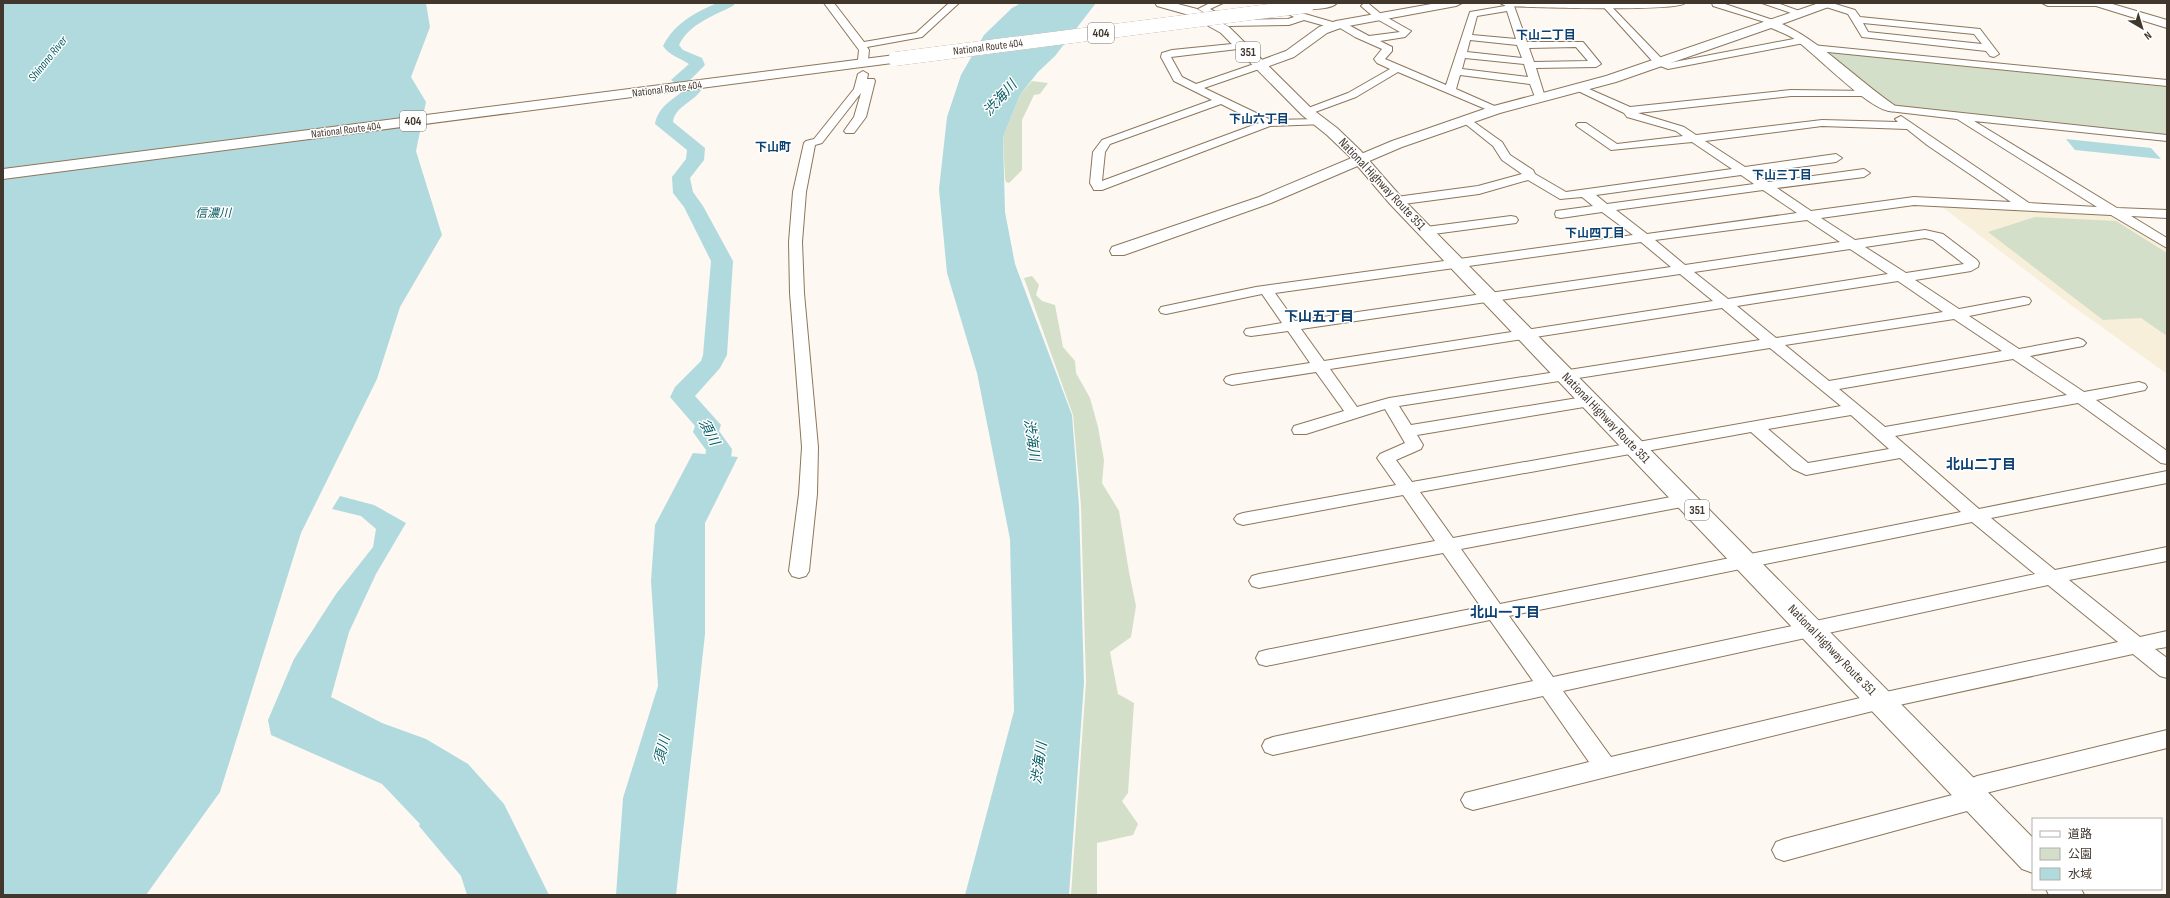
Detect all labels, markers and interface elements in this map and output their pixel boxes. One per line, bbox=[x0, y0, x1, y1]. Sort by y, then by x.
north arrow bbox=[2122, 8, 2162, 48]
road number: 404 bbox=[1088, 23, 1114, 43]
district label: 下山二丁目 bbox=[1516, 28, 1576, 43]
text: N bbox=[2141, 29, 2154, 42]
water label: Shinano River bbox=[25, 33, 71, 85]
street label: National Route 404 bbox=[952, 36, 1024, 58]
road number: 351 bbox=[1236, 42, 1260, 62]
water label: 渋海川 bbox=[980, 75, 1022, 119]
street label: National Route 404 bbox=[631, 78, 703, 100]
road number: 404 bbox=[400, 111, 426, 131]
district label: 下山六丁目 bbox=[1229, 112, 1289, 127]
street label: National Route 404 bbox=[310, 119, 382, 141]
street label: National Highway Route 351 bbox=[1335, 135, 1429, 234]
district label: 下山町 bbox=[755, 140, 791, 155]
district label: 下山三丁目 bbox=[1752, 168, 1812, 183]
water label: 信濃川 bbox=[195, 206, 233, 221]
district label: 下山四丁目 bbox=[1565, 226, 1625, 241]
district label: 下山五丁目 bbox=[1284, 308, 1354, 325]
street label: National Highway Route 351 bbox=[1558, 369, 1654, 467]
water label: 須川 bbox=[695, 416, 724, 450]
water label: 渋海川 bbox=[1021, 418, 1044, 464]
district label: 北山二丁目 bbox=[1946, 456, 2016, 473]
road number: 351 bbox=[1685, 500, 1709, 520]
street label: National Highway Route 351 bbox=[1784, 601, 1880, 699]
district label: 北山一丁目 bbox=[1470, 604, 1540, 621]
water label: 須川 bbox=[650, 732, 674, 766]
water label: 渋海川 bbox=[1028, 739, 1051, 785]
legend bbox=[2032, 818, 2162, 890]
text: 道路 bbox=[2068, 827, 2092, 842]
text: 公園 bbox=[2068, 847, 2092, 862]
text: 水域 bbox=[2068, 867, 2092, 882]

